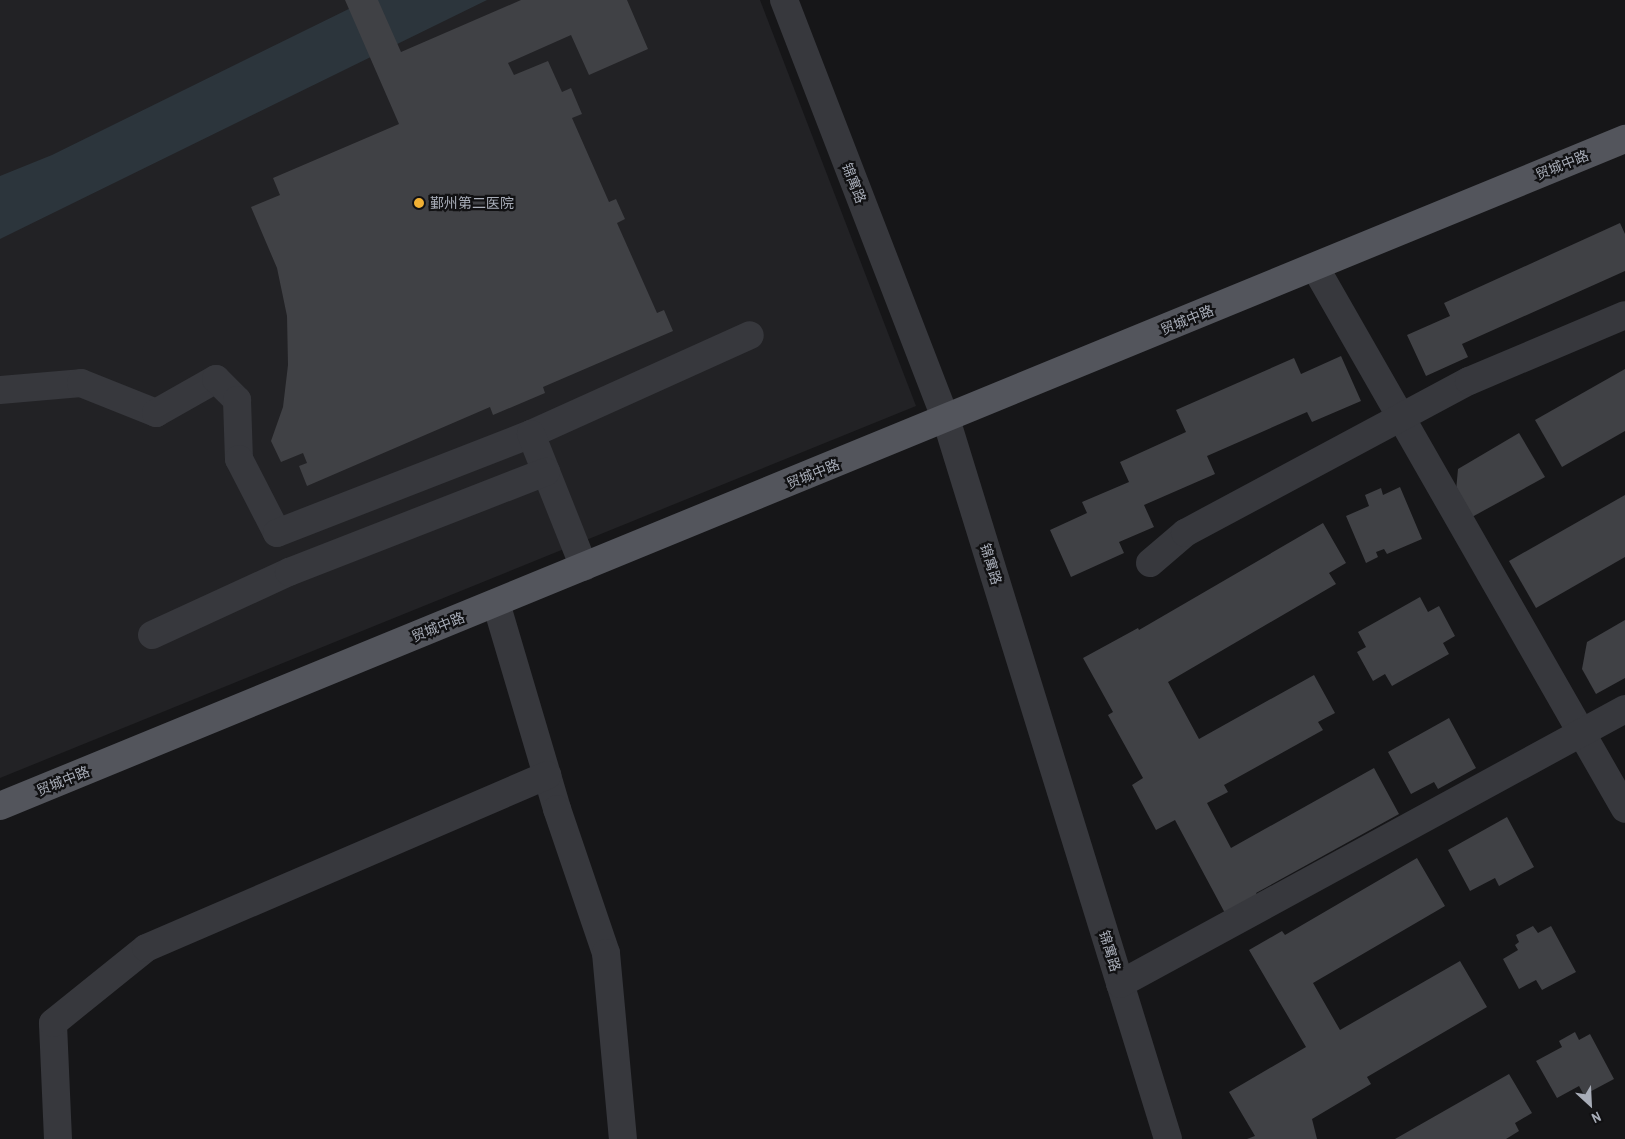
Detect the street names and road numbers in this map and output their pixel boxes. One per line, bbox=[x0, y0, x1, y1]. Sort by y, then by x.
street label: 贸城中路 bbox=[1533, 147, 1591, 183]
street label: 锦寓路 bbox=[839, 160, 869, 206]
street label: 贸城中路 bbox=[1158, 302, 1216, 338]
street label: 贸城中路 bbox=[784, 456, 842, 492]
street label: 锦寓路 bbox=[977, 541, 1005, 587]
street label: 贸城中路 bbox=[409, 609, 467, 645]
street label: 贸城中路 bbox=[34, 763, 92, 799]
street label: 锦寓路 bbox=[1096, 928, 1124, 974]

